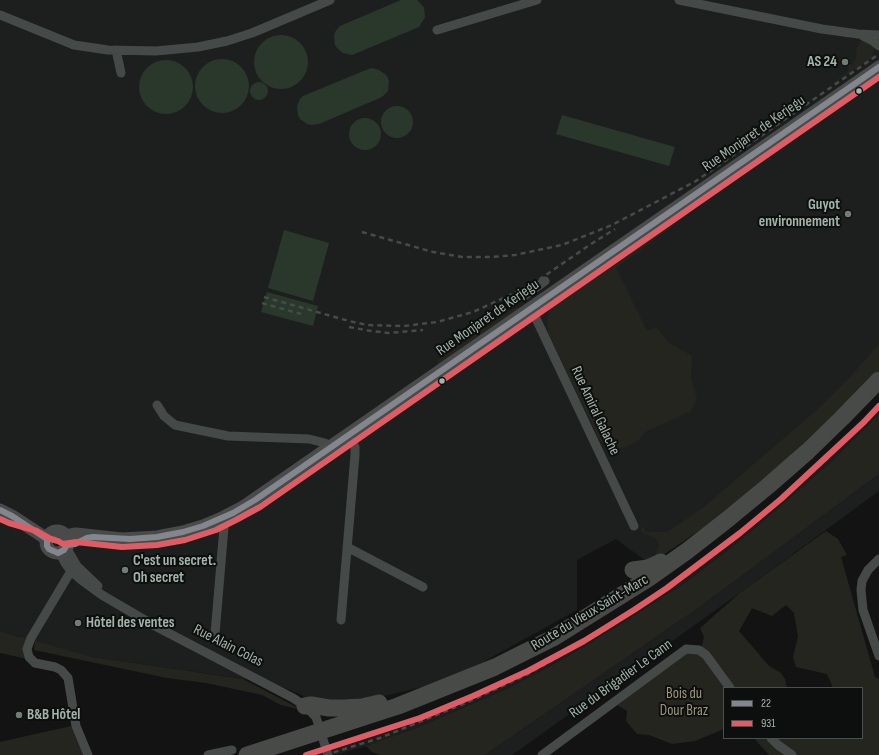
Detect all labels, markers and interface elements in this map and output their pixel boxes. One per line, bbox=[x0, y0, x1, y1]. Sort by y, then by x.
place label: AS 24 bbox=[807, 53, 837, 71]
marker: AS 24 bbox=[840, 57, 850, 67]
unlabelled marker bbox=[854, 86, 864, 96]
street label: Rue Monjaret de Kerjegu bbox=[699, 92, 809, 176]
place label: Guyot environnement bbox=[759, 196, 840, 231]
marker: Guyot environnement bbox=[843, 209, 853, 219]
street label: Rue Monjaret de Kerjegu bbox=[433, 276, 543, 360]
street label: Rue Amiral Galache bbox=[567, 364, 623, 458]
unlabelled marker bbox=[437, 376, 447, 386]
place label: C'est un secret. Oh secret bbox=[133, 552, 216, 587]
marker: C'est un secret. Oh secret bbox=[120, 565, 130, 575]
street label: Route du Vieux Saint-Marc bbox=[528, 571, 652, 655]
place label: Hôtel des ventes bbox=[86, 614, 175, 632]
marker: Hôtel des ventes bbox=[73, 618, 83, 628]
street label: Rue Alain Colas bbox=[190, 621, 266, 671]
street label: Rue du Brigadier Le Cann bbox=[566, 636, 676, 722]
park label: Bois du Dour Braz bbox=[660, 685, 708, 720]
legend bbox=[723, 687, 863, 739]
text: 22 bbox=[761, 696, 771, 711]
place label: B&B Hôtel bbox=[27, 706, 80, 724]
marker: B&B Hôtel bbox=[14, 710, 24, 720]
text: 931 bbox=[761, 716, 776, 731]

